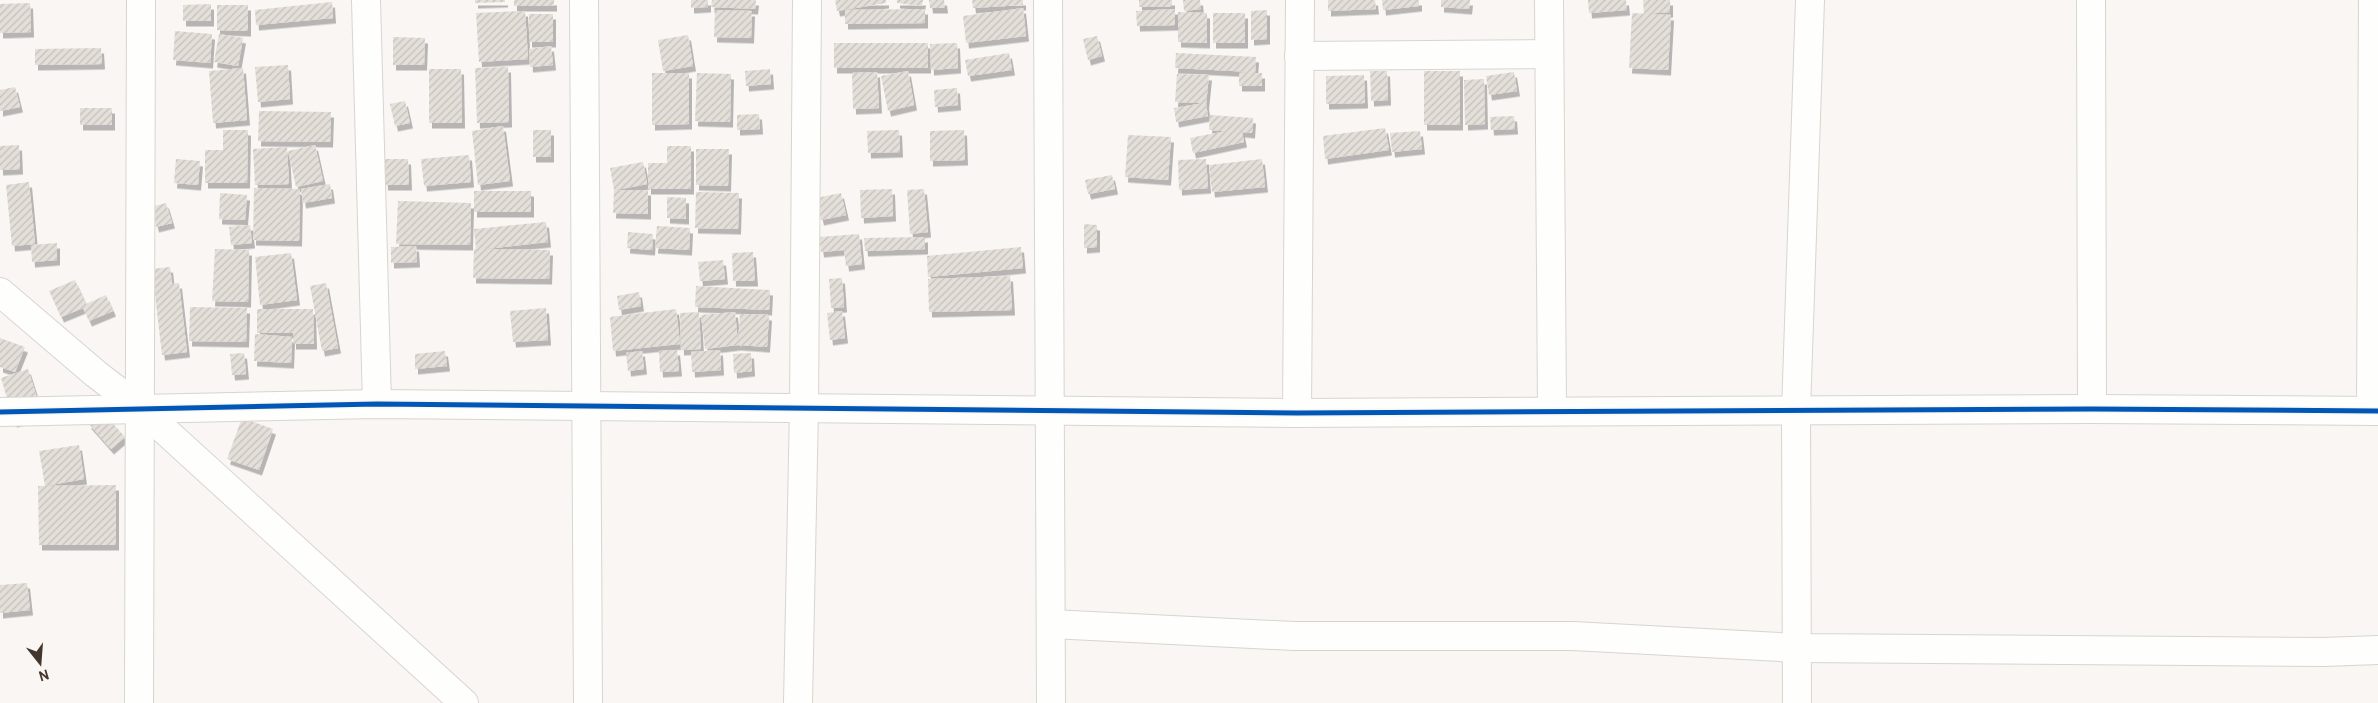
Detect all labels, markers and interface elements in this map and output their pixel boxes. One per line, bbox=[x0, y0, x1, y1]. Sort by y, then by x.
north arrow bbox=[15, 638, 65, 688]
text: N bbox=[36, 664, 51, 684]

